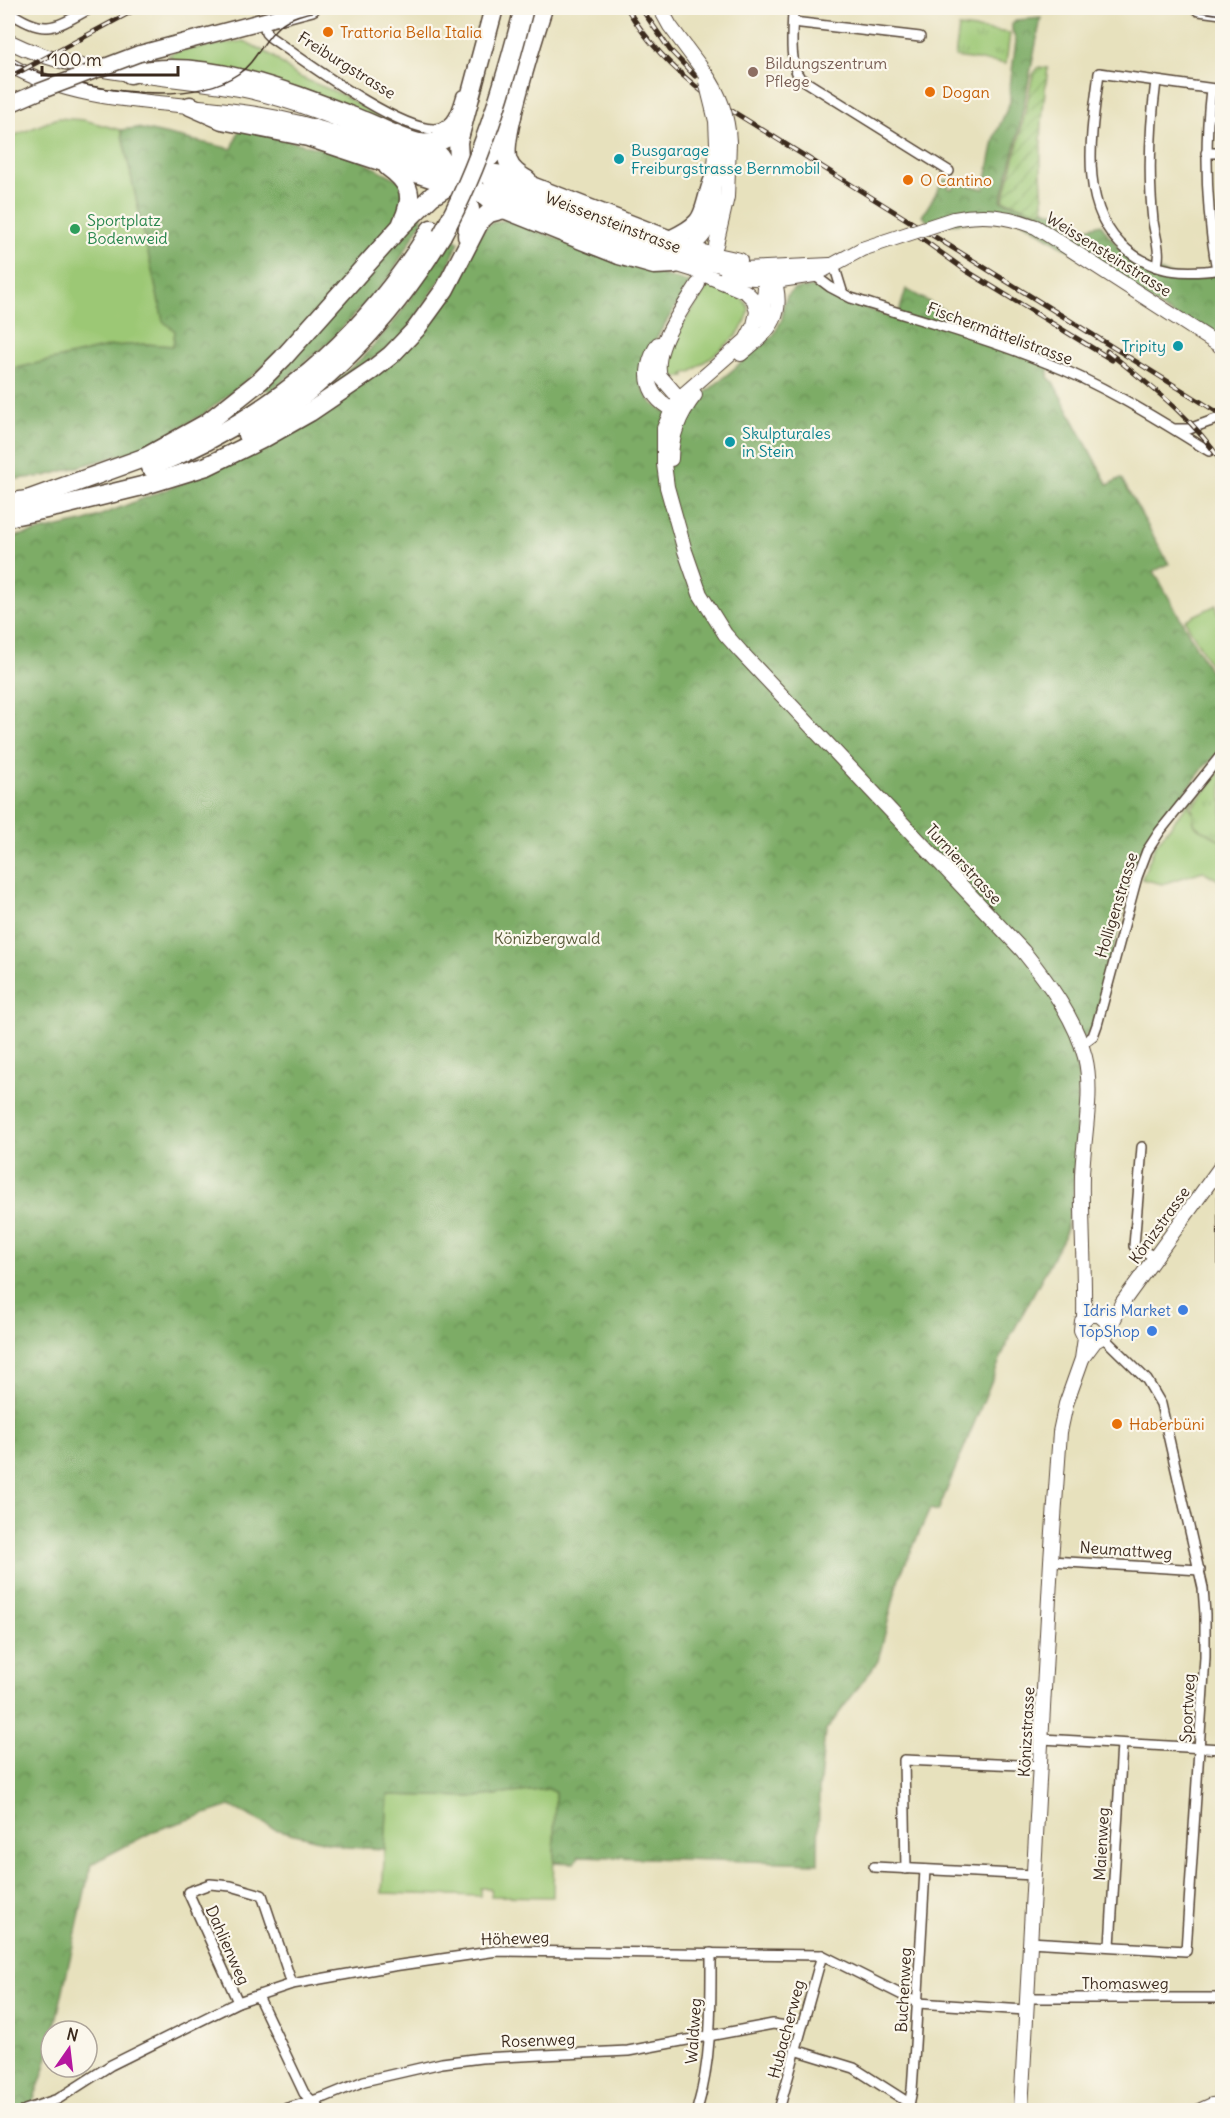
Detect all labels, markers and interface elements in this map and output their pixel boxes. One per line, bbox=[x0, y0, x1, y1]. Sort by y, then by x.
place label: Trattoria Bella Italia bbox=[340, 22, 482, 42]
marker: Trattoria Bella Italia bbox=[321, 25, 335, 39]
street label: Freiburgstrasse bbox=[294, 27, 400, 103]
scale bar bbox=[42, 39, 178, 77]
text: 100 m bbox=[51, 48, 102, 71]
place label: Bildungszentrum Pflege bbox=[765, 53, 887, 91]
marker: Bildungszentrum Pflege bbox=[746, 65, 760, 79]
place label: Dogan bbox=[942, 82, 990, 102]
marker: Dogan bbox=[923, 85, 937, 99]
place label: Busgarage Freiburgstrasse Bernmobil bbox=[631, 140, 820, 178]
marker: Busgarage Freiburgstrasse Bernmobil bbox=[612, 152, 626, 166]
place label: O Cantino bbox=[920, 170, 992, 190]
marker: O Cantino bbox=[901, 173, 915, 187]
street label: Weissensteinstrasse bbox=[542, 187, 684, 257]
street label: Weissensteinstrasse bbox=[1043, 207, 1175, 301]
place label: Sportplatz Bodenweid bbox=[87, 210, 168, 248]
marker: Sportplatz Bodenweid bbox=[68, 222, 82, 236]
street label: Fischermättelistrasse bbox=[925, 297, 1075, 369]
place label: Tripity bbox=[1121, 336, 1166, 356]
marker: Tripity bbox=[1171, 339, 1185, 353]
place label: Skulpturales in Stein bbox=[742, 423, 831, 461]
marker: Skulpturales in Stein bbox=[723, 435, 737, 449]
street label: Turnierstrasse bbox=[922, 820, 1006, 908]
street label: Holligenstrasse bbox=[1090, 850, 1142, 960]
park label: Könizbergwald bbox=[494, 928, 600, 948]
street label: Könizstrasse bbox=[1124, 1182, 1194, 1268]
place label: Idris Market bbox=[1083, 1300, 1172, 1320]
marker: Idris Market bbox=[1176, 1303, 1190, 1317]
place label: TopShop bbox=[1078, 1321, 1140, 1341]
marker: TopShop bbox=[1145, 1324, 1159, 1338]
place label: Haberbüni bbox=[1129, 1414, 1205, 1434]
marker: Haberbüni bbox=[1110, 1417, 1124, 1431]
street label: Neumattweg bbox=[1079, 1537, 1173, 1563]
street label: Sportweg bbox=[1175, 1673, 1199, 1743]
street label: Könizstrasse bbox=[1014, 1686, 1038, 1778]
street label: Maienweg bbox=[1089, 1807, 1113, 1881]
street label: Dahlienweg bbox=[202, 1902, 254, 1988]
street label: Höheweg bbox=[480, 1927, 550, 1949]
street label: Buchenweg bbox=[891, 1947, 915, 2033]
street label: Thomasweg bbox=[1081, 1973, 1169, 1993]
street label: Hubacherweg bbox=[763, 1977, 809, 2081]
street label: Waldweg bbox=[681, 1997, 705, 2065]
north arrow bbox=[39, 2019, 99, 2079]
text: N bbox=[65, 2023, 80, 2045]
street label: Rosenweg bbox=[501, 2029, 575, 2051]

